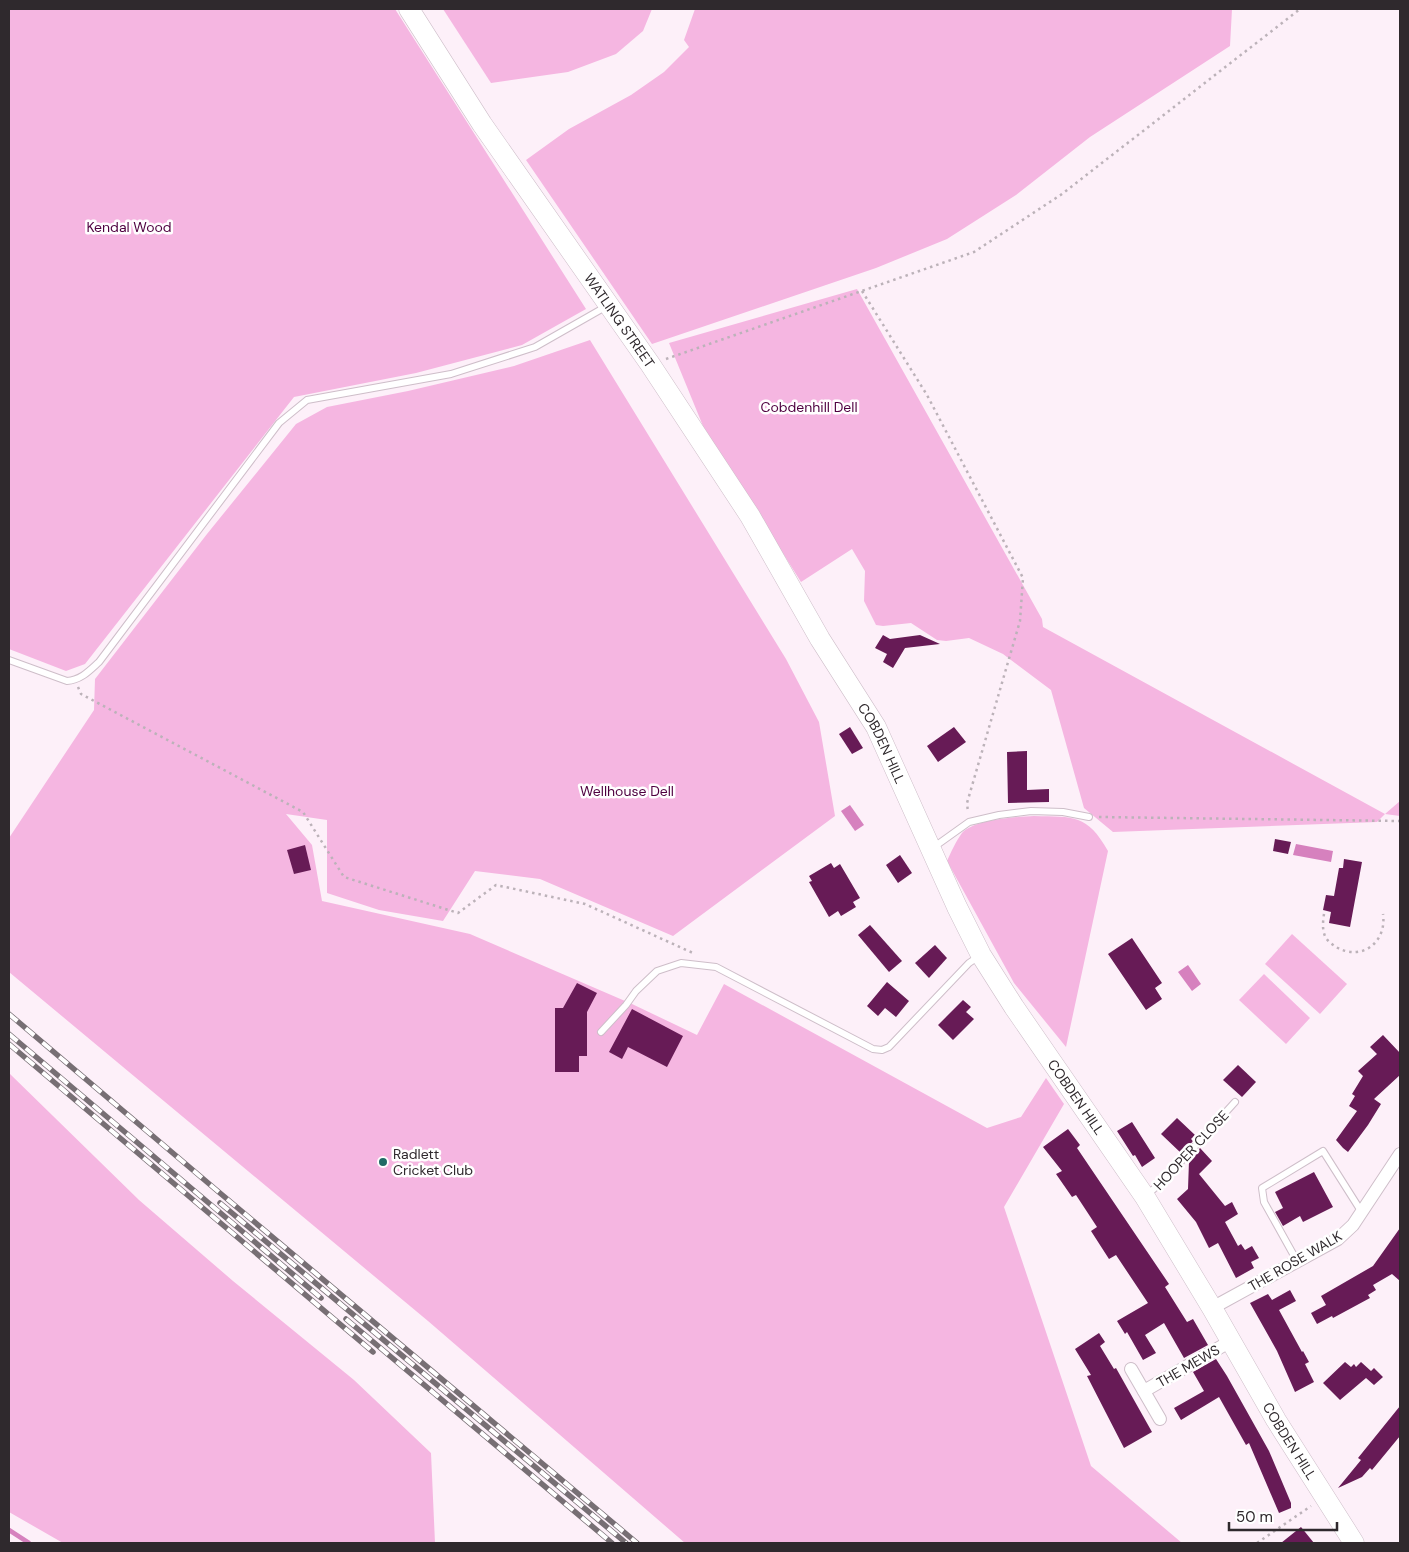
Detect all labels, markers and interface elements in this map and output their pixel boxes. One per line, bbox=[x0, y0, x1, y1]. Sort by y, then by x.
park label: Kendal Wood bbox=[86, 218, 172, 236]
street label: WATLING STREET bbox=[580, 270, 659, 371]
park label: Cobdenhill Dell bbox=[760, 398, 858, 416]
street label: COBDEN HILL bbox=[854, 699, 909, 786]
park label: Wellhouse Dell bbox=[580, 782, 674, 800]
street label: COBDEN HILL bbox=[1044, 1056, 1108, 1138]
street label: HOOPER CLOSE bbox=[1149, 1106, 1233, 1194]
place label: Radlett Cricket Club bbox=[393, 1145, 473, 1179]
marker: Radlett Cricket Club bbox=[377, 1156, 389, 1168]
street label: THE ROSE WALK bbox=[1245, 1227, 1345, 1295]
street label: THE MEWS bbox=[1153, 1341, 1223, 1391]
street label: COBDEN HILL bbox=[1259, 1399, 1321, 1483]
scale bar bbox=[1229, 1500, 1336, 1532]
text: 50 m bbox=[1236, 1507, 1273, 1527]

